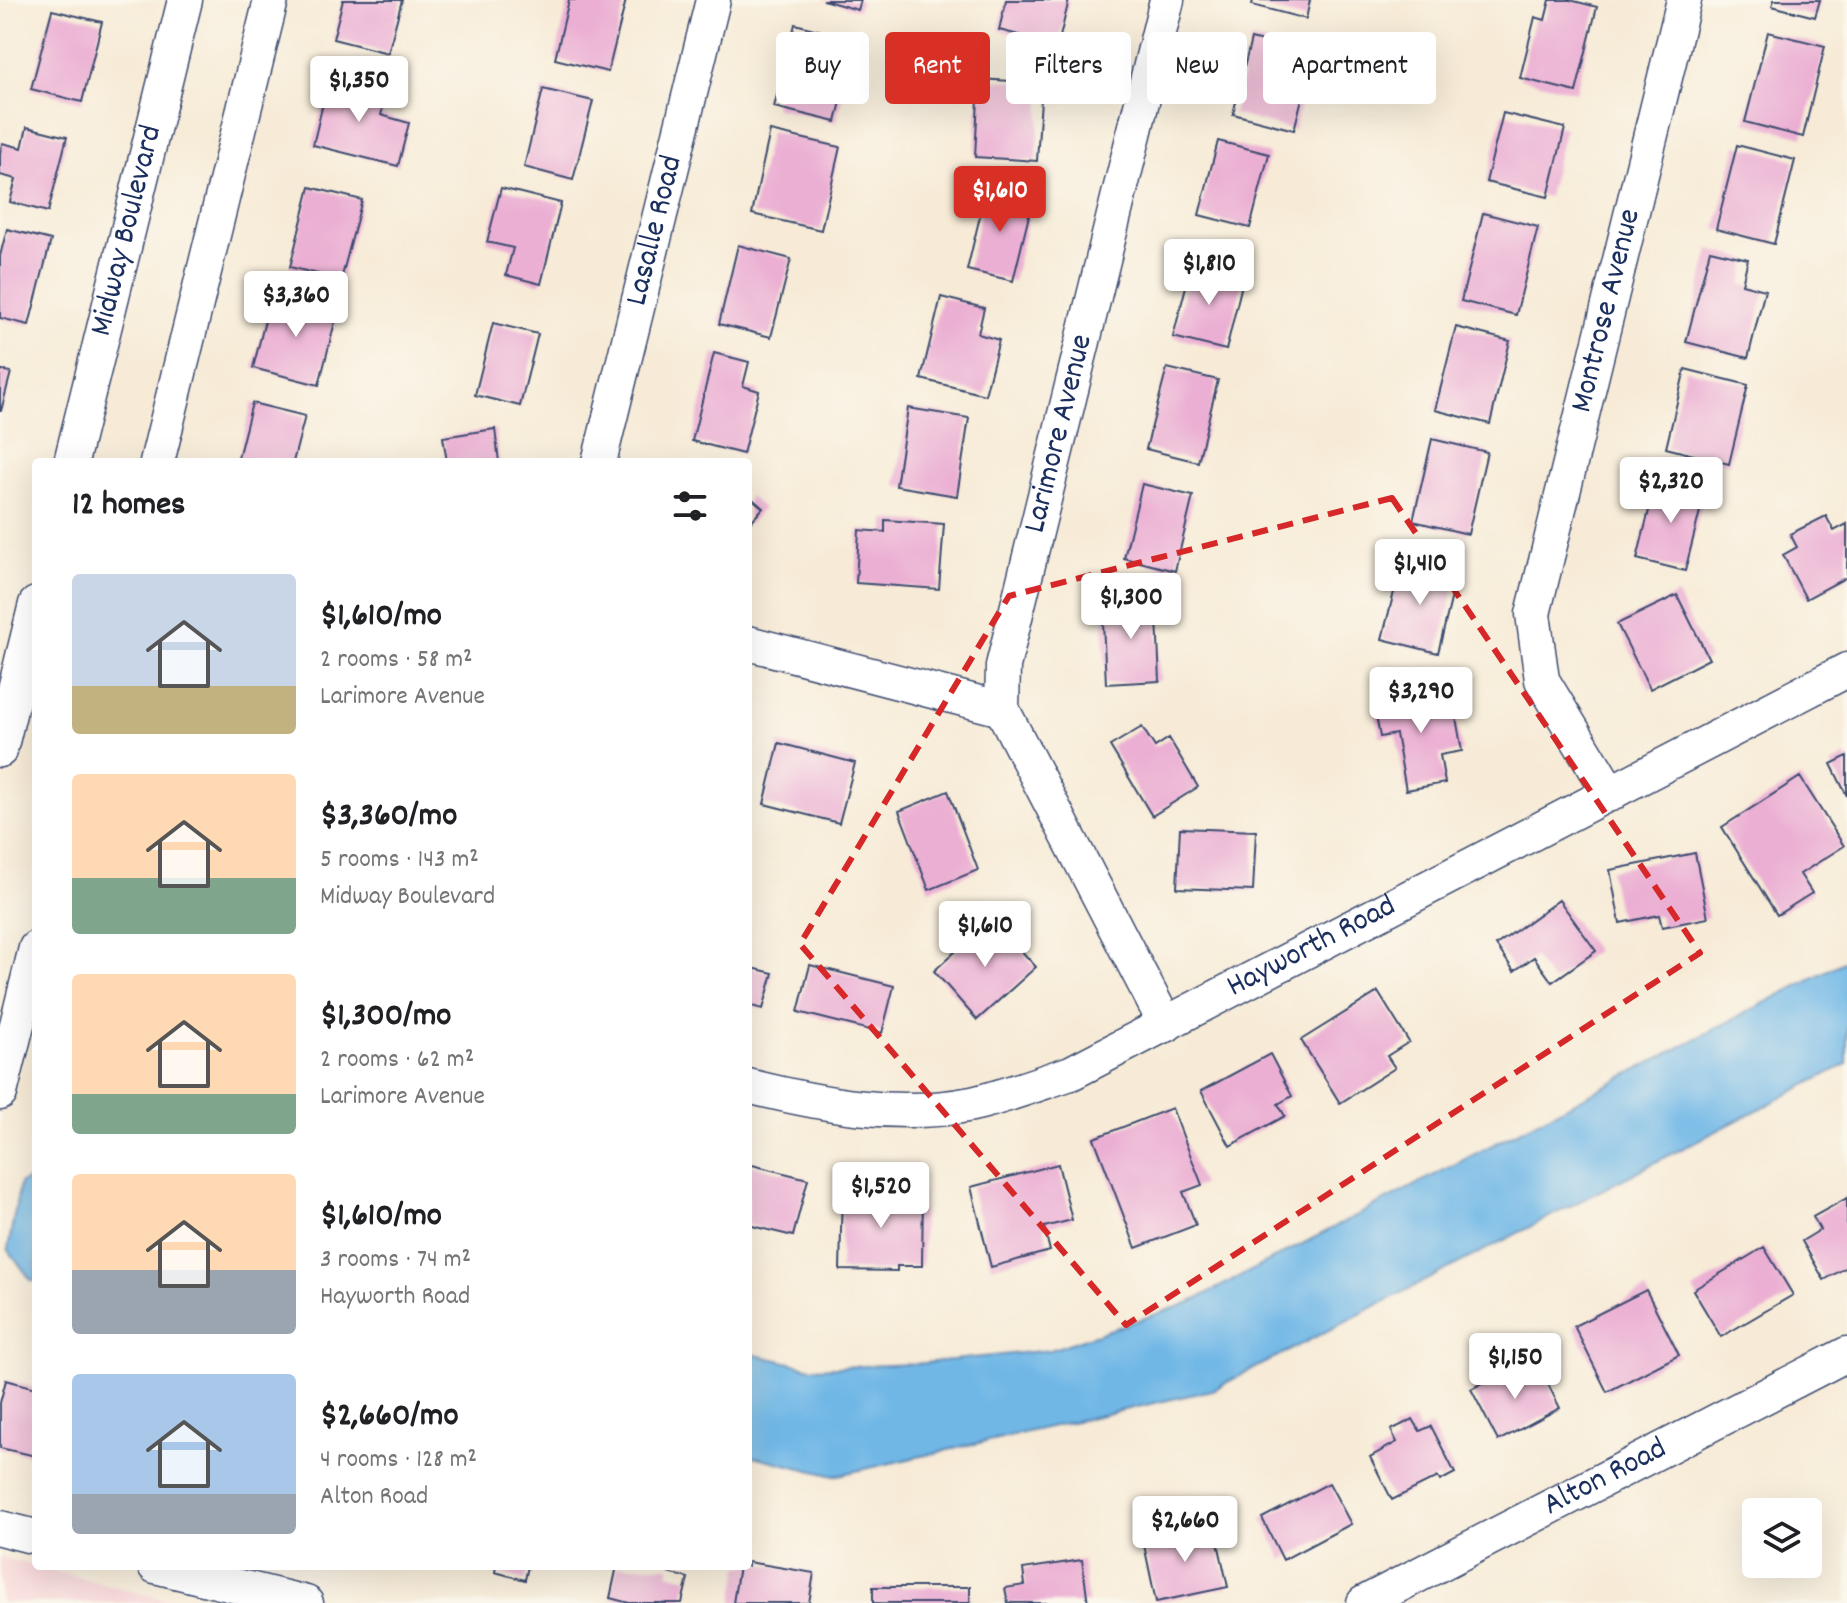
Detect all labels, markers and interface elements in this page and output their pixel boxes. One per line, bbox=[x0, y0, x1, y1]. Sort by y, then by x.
chip: Buy bbox=[776, 32, 869, 104]
chip: Rent bbox=[885, 32, 990, 104]
chip: Filters bbox=[1006, 32, 1131, 104]
chip: New bbox=[1147, 32, 1247, 104]
chip: Apartment bbox=[1263, 32, 1436, 104]
pin: $1,350 bbox=[294, 56, 424, 124]
text: $1,350 bbox=[328, 63, 390, 100]
street label: Midway Boulevard bbox=[80, 121, 176, 341]
street label: Lasalle Road bbox=[615, 151, 697, 311]
pin: $1,610 bbox=[935, 166, 1065, 234]
text: $1,610 bbox=[972, 173, 1028, 210]
street label: Montrose Avenue bbox=[1560, 204, 1655, 418]
pin: $1,810 bbox=[1144, 239, 1274, 307]
text: $1,810 bbox=[1182, 246, 1236, 283]
pin: $3,360 bbox=[231, 271, 361, 339]
text: $3,360 bbox=[262, 278, 330, 315]
street label: Larimore Avenue bbox=[1014, 330, 1107, 538]
pin: $2,320 bbox=[1606, 457, 1736, 525]
text: $2,320 bbox=[1638, 464, 1704, 501]
text: 12 homes bbox=[72, 482, 185, 531]
icon: filters bbox=[668, 484, 712, 528]
pin: $1,410 bbox=[1355, 539, 1485, 607]
text: $1,410 bbox=[1393, 546, 1447, 583]
pin: $1,300 bbox=[1066, 573, 1196, 641]
text: $1,300 bbox=[1099, 580, 1163, 617]
text: $1,610/mo bbox=[320, 593, 442, 642]
icon: home bbox=[136, 606, 232, 702]
text: 2 rooms · 58 m² bbox=[320, 642, 473, 679]
pin: $3,290 bbox=[1356, 667, 1486, 735]
text: $3,290 bbox=[1387, 674, 1455, 711]
text: Larimore Avenue bbox=[320, 679, 485, 716]
text: $3,360/mo bbox=[320, 793, 457, 842]
icon: home bbox=[136, 806, 232, 902]
text: 5 rooms · 143 m² bbox=[320, 842, 479, 879]
text: Midway Boulevard bbox=[320, 879, 495, 916]
street label: Hayworth Road bbox=[1219, 885, 1405, 1011]
pin: $1,610 bbox=[920, 901, 1050, 969]
text: $1,610 bbox=[957, 908, 1013, 945]
text: $1,300/mo bbox=[320, 993, 451, 1042]
icon: home bbox=[136, 1006, 232, 1102]
text: 2 rooms · 62 m² bbox=[320, 1042, 474, 1079]
text: Larimore Avenue bbox=[320, 1079, 485, 1116]
pin: $1,520 bbox=[816, 1162, 946, 1230]
text: $1,520 bbox=[850, 1169, 912, 1206]
text: $1,610/mo bbox=[320, 1193, 442, 1242]
icon: home bbox=[136, 1206, 232, 1302]
text: 3 rooms · 74 m² bbox=[320, 1242, 471, 1279]
text: Hayworth Road bbox=[320, 1279, 470, 1316]
pin: $1,150 bbox=[1450, 1333, 1580, 1401]
text: $1,150 bbox=[1487, 1340, 1543, 1377]
text: $2,660/mo bbox=[320, 1393, 459, 1442]
icon: home bbox=[136, 1406, 232, 1502]
street label: Alton Road bbox=[1536, 1427, 1675, 1529]
text: 4 rooms · 128 m² bbox=[320, 1442, 477, 1479]
text: Alton Road bbox=[320, 1479, 428, 1516]
pin: $2,660 bbox=[1120, 1496, 1250, 1564]
map controls bbox=[1742, 1498, 1822, 1578]
button: layers bbox=[1742, 1498, 1822, 1578]
text: $2,660 bbox=[1150, 1503, 1220, 1540]

